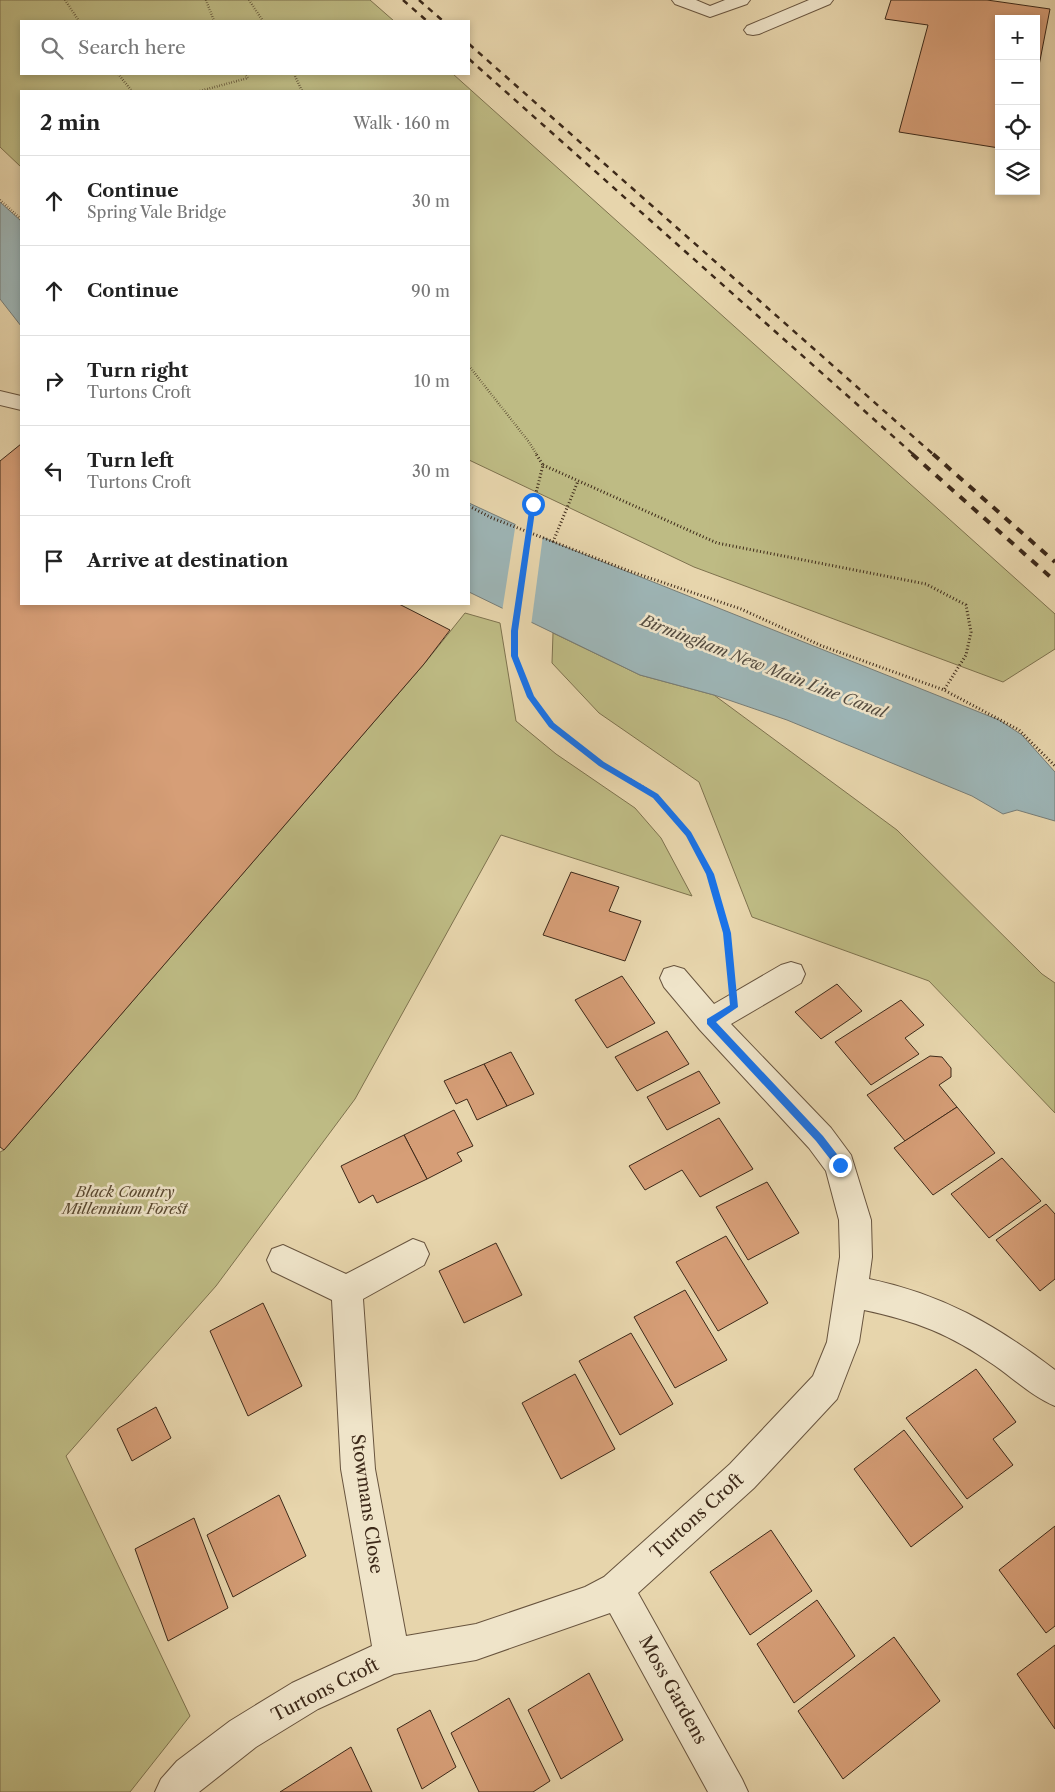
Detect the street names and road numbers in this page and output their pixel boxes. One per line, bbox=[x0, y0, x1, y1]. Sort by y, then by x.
street label: Stowmans Close bbox=[346, 1433, 388, 1575]
street label: Turtons Croft bbox=[646, 1468, 748, 1563]
street label: Moss Gardens bbox=[634, 1632, 712, 1748]
street label: Turtons Croft bbox=[268, 1653, 383, 1726]

